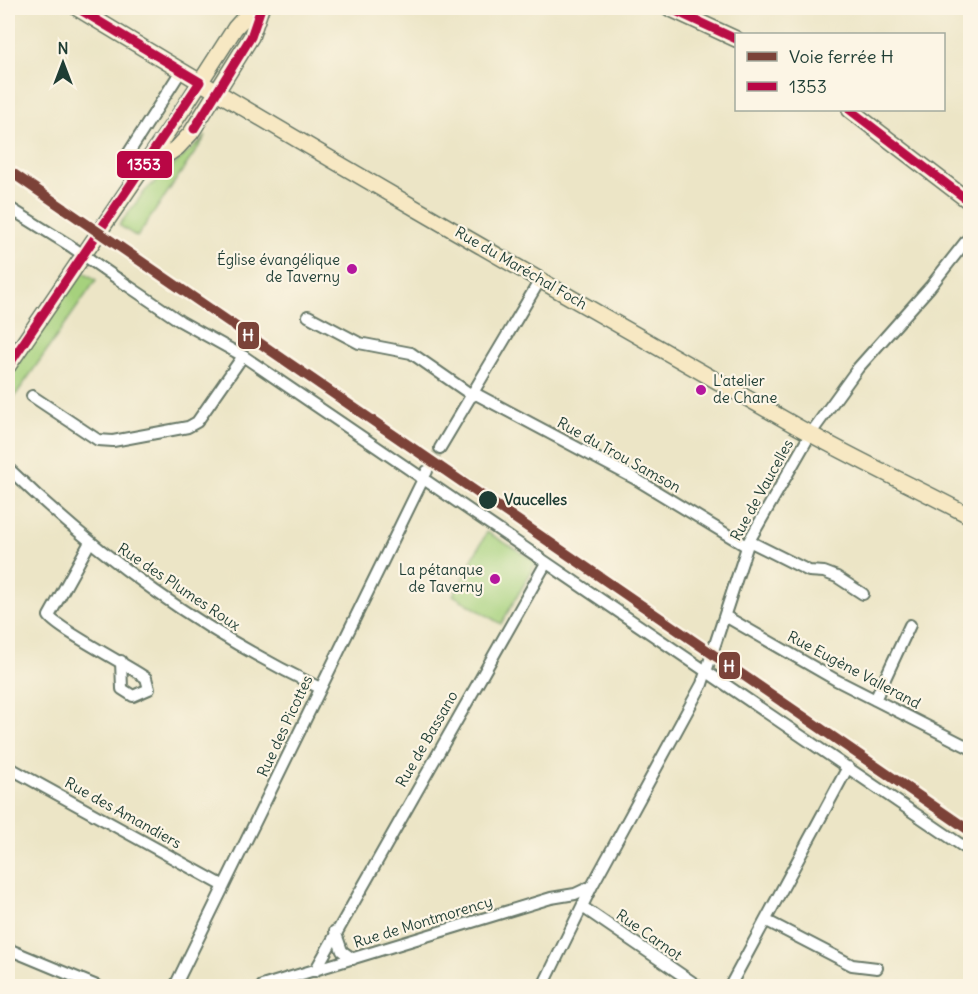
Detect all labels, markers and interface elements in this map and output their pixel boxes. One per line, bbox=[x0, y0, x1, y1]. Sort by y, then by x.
north arrow bbox=[33, 33, 93, 93]
legend bbox=[735, 33, 945, 111]
text: N bbox=[57, 38, 69, 58]
text: Voie ferrée H bbox=[789, 45, 894, 68]
text: 1353 bbox=[789, 75, 827, 98]
line badge: 1353 bbox=[116, 150, 173, 179]
text: 1353 bbox=[127, 154, 161, 174]
street label: Rue du Maréchal Foch bbox=[452, 222, 591, 313]
place label: Église évangélique de Taverny bbox=[217, 250, 340, 286]
marker: Église évangélique de Taverny bbox=[345, 262, 359, 276]
line badge: H bbox=[237, 321, 260, 350]
text: H bbox=[242, 325, 254, 345]
place label: L'atelier de Chane bbox=[713, 371, 777, 407]
marker: L'atelier de Chane bbox=[694, 383, 708, 397]
street label: Rue du Trou Samson bbox=[554, 413, 685, 497]
street label: Rue de Vaucelles bbox=[726, 435, 797, 544]
marker: Vaucelles bbox=[477, 489, 499, 511]
place label: Vaucelles bbox=[504, 490, 567, 509]
street label: Rue des Plumes Roux bbox=[114, 539, 245, 635]
place label: La pétanque de Taverny bbox=[399, 560, 483, 596]
marker: La pétanque de Taverny bbox=[488, 572, 502, 586]
street label: Rue Eugène Vallerand bbox=[784, 626, 924, 713]
line badge: H bbox=[718, 651, 741, 680]
text: H bbox=[723, 656, 735, 676]
street label: Rue des Picottes bbox=[253, 672, 316, 780]
street label: Rue de Bassano bbox=[391, 687, 462, 790]
street label: Rue des Amandiers bbox=[62, 773, 185, 853]
street label: Rue de Montmorency bbox=[351, 891, 495, 952]
street label: Rue Carnot bbox=[613, 905, 686, 964]

